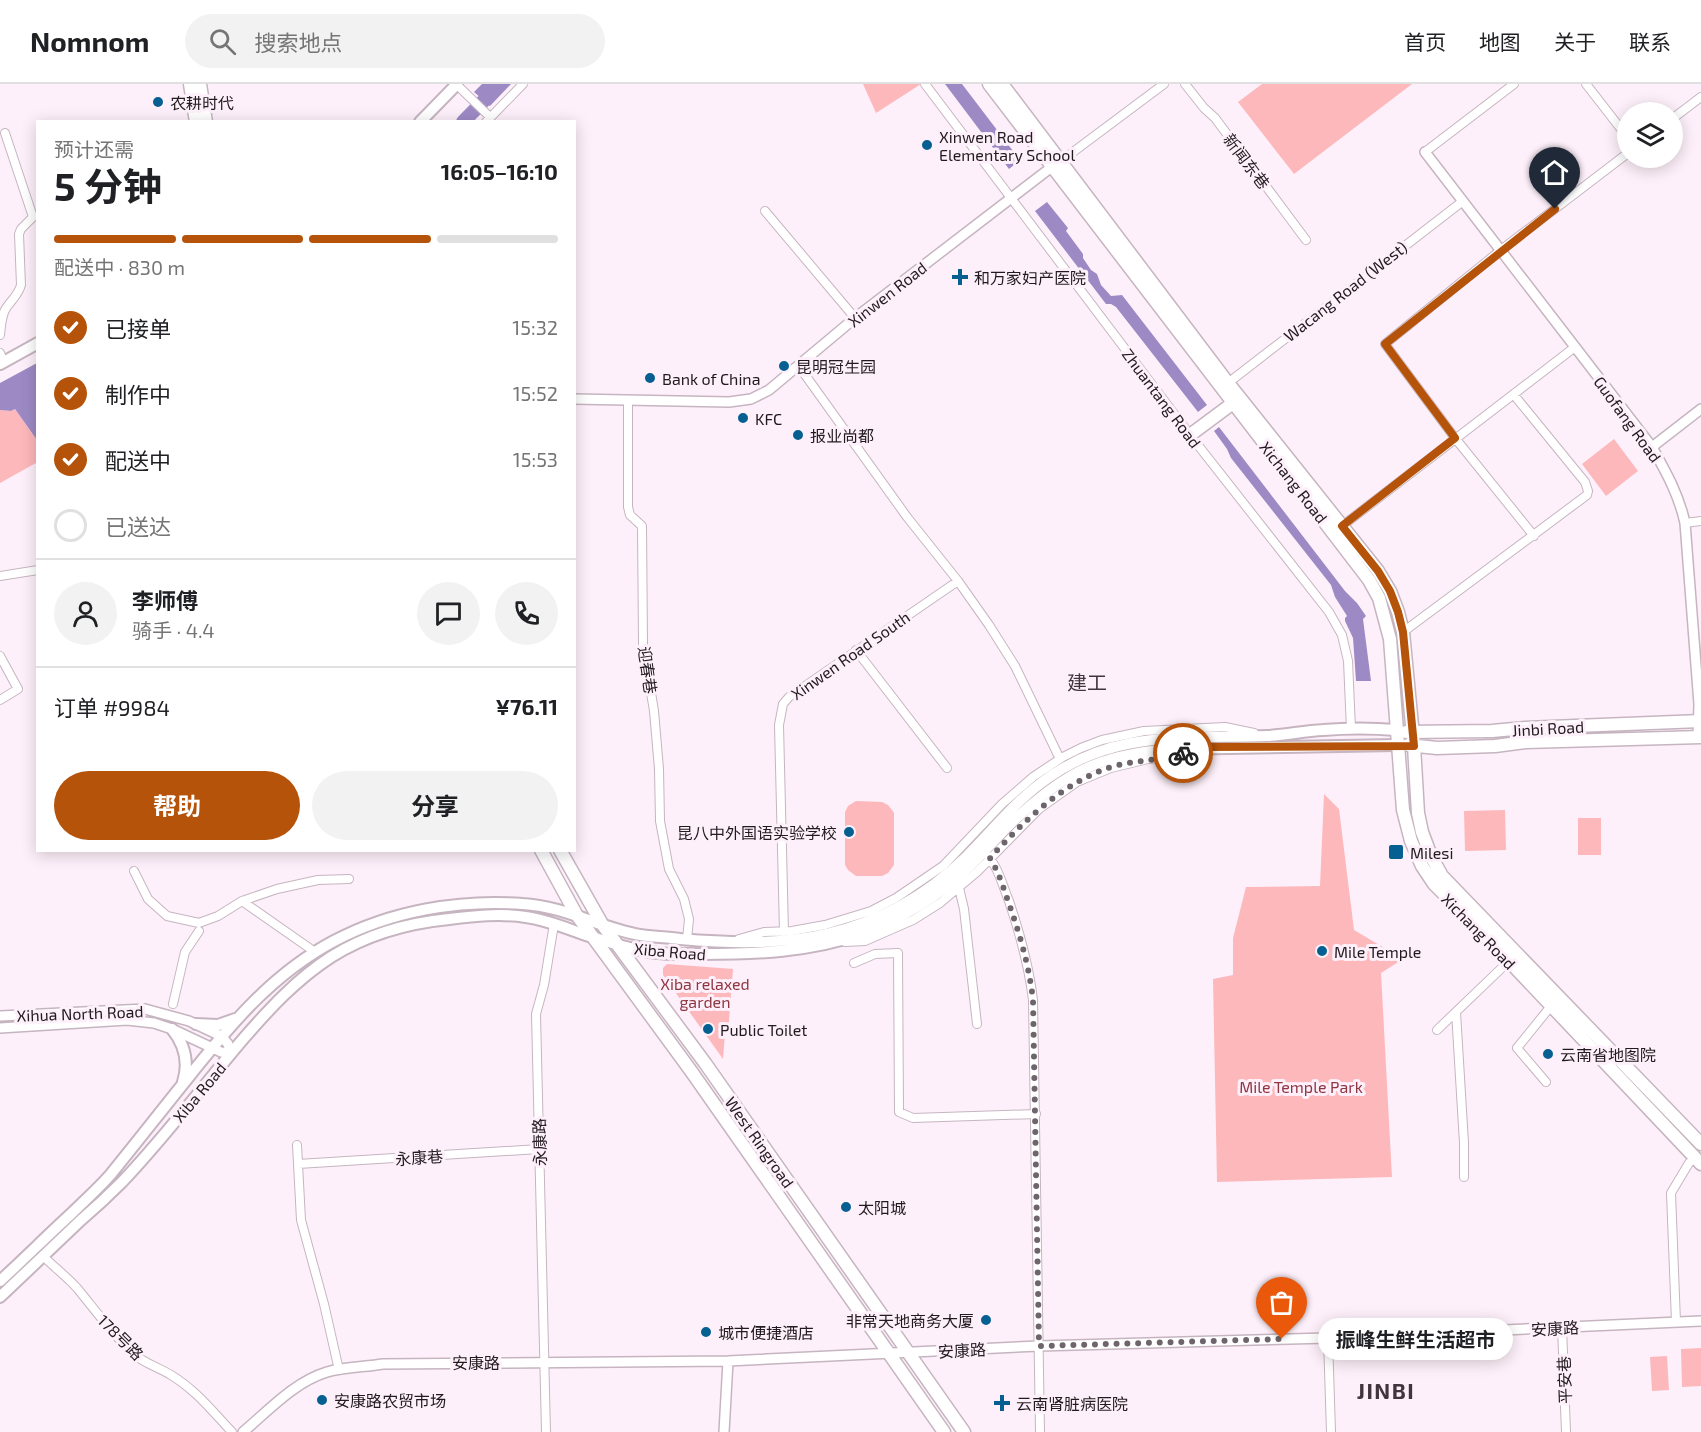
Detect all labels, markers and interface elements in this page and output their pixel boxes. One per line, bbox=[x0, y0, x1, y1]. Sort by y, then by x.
search box bbox=[185, 14, 605, 68]
text: Nomnom bbox=[30, 24, 149, 58]
icon: search bbox=[206, 25, 239, 58]
text: 搜索地点 bbox=[254, 29, 342, 55]
text: 首页 bbox=[1404, 29, 1446, 54]
text: 地图 bbox=[1479, 29, 1521, 54]
text: 关于 bbox=[1554, 29, 1596, 54]
text: 联系 bbox=[1629, 29, 1671, 54]
place label: 农耕时代 bbox=[170, 93, 234, 112]
marker: 农耕时代 bbox=[151, 95, 165, 109]
map controls bbox=[1617, 102, 1683, 168]
button: layers bbox=[1617, 102, 1683, 168]
place label: Xinwen Road Elementary School bbox=[939, 127, 1075, 164]
street label: 新闻东巷 bbox=[1220, 130, 1274, 192]
text: 预计还需 bbox=[54, 137, 134, 161]
marker: Xinwen Road Elementary School bbox=[920, 138, 934, 152]
pin bbox=[1529, 147, 1580, 209]
icon: home bbox=[1538, 156, 1571, 189]
text: 16:05–16:10 bbox=[441, 158, 558, 184]
text: 5 分钟 bbox=[54, 162, 162, 209]
street label: Wacang Road (West) bbox=[1280, 237, 1410, 345]
text: 配送中 · 830 m bbox=[54, 255, 185, 279]
street label: Xinwen Road bbox=[844, 257, 930, 331]
marker: 和万家妇产医院 bbox=[951, 268, 969, 286]
place label: 和万家妇产医院 bbox=[974, 268, 1086, 287]
icon: check bbox=[54, 311, 87, 344]
text: 已接单 bbox=[105, 315, 171, 341]
text: 15:32 bbox=[512, 315, 558, 339]
street label: Zhuantang Road bbox=[1119, 345, 1205, 451]
place label: 昆明冠生园 bbox=[796, 357, 876, 376]
marker: 昆明冠生园 bbox=[777, 359, 791, 373]
place label: Bank of China bbox=[662, 369, 760, 388]
marker: Bank of China bbox=[643, 371, 657, 385]
street label: Guofang Road bbox=[1590, 372, 1666, 466]
icon: check bbox=[54, 377, 87, 410]
text: 制作中 bbox=[105, 381, 171, 407]
text: 15:52 bbox=[513, 381, 558, 405]
place label: KFC bbox=[755, 409, 782, 428]
marker: KFC bbox=[736, 411, 750, 425]
place label: 报业尚都 bbox=[810, 426, 874, 445]
marker: 报业尚都 bbox=[791, 428, 805, 442]
street label: Xichang Road bbox=[1256, 437, 1332, 527]
icon: check bbox=[54, 443, 87, 476]
text: 配送中 bbox=[105, 447, 171, 473]
text: 15:53 bbox=[513, 447, 558, 471]
text: 已送达 bbox=[105, 513, 171, 539]
button: person bbox=[54, 582, 117, 645]
button: chat bbox=[417, 582, 480, 645]
button: phone bbox=[495, 582, 558, 645]
text: 李师傅 bbox=[132, 587, 198, 613]
street label: Xinwen Road South bbox=[787, 607, 913, 703]
text: 骑手 · 4.4 bbox=[132, 618, 215, 642]
street label: 迎春巷 bbox=[635, 645, 661, 695]
district label: 建工 bbox=[1067, 670, 1107, 694]
text: ¥76.11 bbox=[495, 693, 558, 719]
text: 订单 #9984 bbox=[54, 694, 170, 720]
street label: Jinbi Road bbox=[1511, 717, 1585, 739]
courier bbox=[1153, 723, 1213, 783]
icon: bike bbox=[1167, 737, 1200, 770]
button: 帮助 bbox=[54, 771, 300, 840]
button: 分享 bbox=[312, 771, 558, 840]
place label: 昆八中外国语实验学校 bbox=[677, 823, 837, 842]
marker: 昆八中外国语实验学校 bbox=[842, 825, 856, 839]
marker: Milesi bbox=[1387, 843, 1405, 861]
place label: Milesi bbox=[1410, 843, 1453, 862]
street label: Xichang Road bbox=[1438, 889, 1520, 973]
street label: Xiba Road bbox=[633, 938, 707, 964]
place label: Mile Temple bbox=[1334, 942, 1421, 961]
marker: Mile Temple bbox=[1315, 944, 1329, 958]
park label: Xiba relaxed garden bbox=[660, 974, 750, 1011]
street label: Xihua North Road bbox=[16, 1001, 144, 1025]
place label: Public Toilet bbox=[720, 1020, 807, 1039]
marker: Public Toilet bbox=[701, 1022, 715, 1036]
place label: 云南省地图院 bbox=[1560, 1045, 1656, 1064]
marker: 云南省地图院 bbox=[1541, 1047, 1555, 1061]
street label: Xiba Road bbox=[169, 1058, 229, 1126]
park label: Mile Temple Park bbox=[1239, 1077, 1363, 1096]
street label: West Ringroad bbox=[722, 1093, 798, 1191]
street label: 永康路 bbox=[529, 1118, 549, 1166]
street label: 永康巷 bbox=[394, 1146, 444, 1168]
place label: 太阳城 bbox=[858, 1198, 906, 1217]
marker: 太阳城 bbox=[839, 1200, 853, 1214]
pin bbox=[1256, 1277, 1307, 1339]
icon: bag bbox=[1265, 1286, 1298, 1319]
street label: 178号路 bbox=[94, 1310, 148, 1364]
place label: 非常天地商务大厦 bbox=[846, 1311, 974, 1330]
marker: 非常天地商务大厦 bbox=[979, 1313, 993, 1327]
street label: 安康路 bbox=[1531, 1317, 1579, 1339]
callout: 振峰生鲜生活超市 bbox=[1318, 1318, 1513, 1360]
place label: 城市便捷酒店 bbox=[718, 1323, 814, 1342]
marker: 城市便捷酒店 bbox=[699, 1325, 713, 1339]
text: 振峰生鲜生活超市 bbox=[1336, 1327, 1496, 1351]
street label: 安康路 bbox=[938, 1339, 986, 1361]
street label: 安康路 bbox=[452, 1353, 500, 1372]
street label: 平安巷 bbox=[1554, 1356, 1574, 1404]
district label: JINBI bbox=[1357, 1377, 1415, 1403]
place label: 安康路农贸市场 bbox=[334, 1391, 446, 1410]
marker: 安康路农贸市场 bbox=[315, 1393, 329, 1407]
marker: 云南肾脏病医院 bbox=[993, 1394, 1011, 1412]
place label: 云南肾脏病医院 bbox=[1016, 1394, 1128, 1413]

